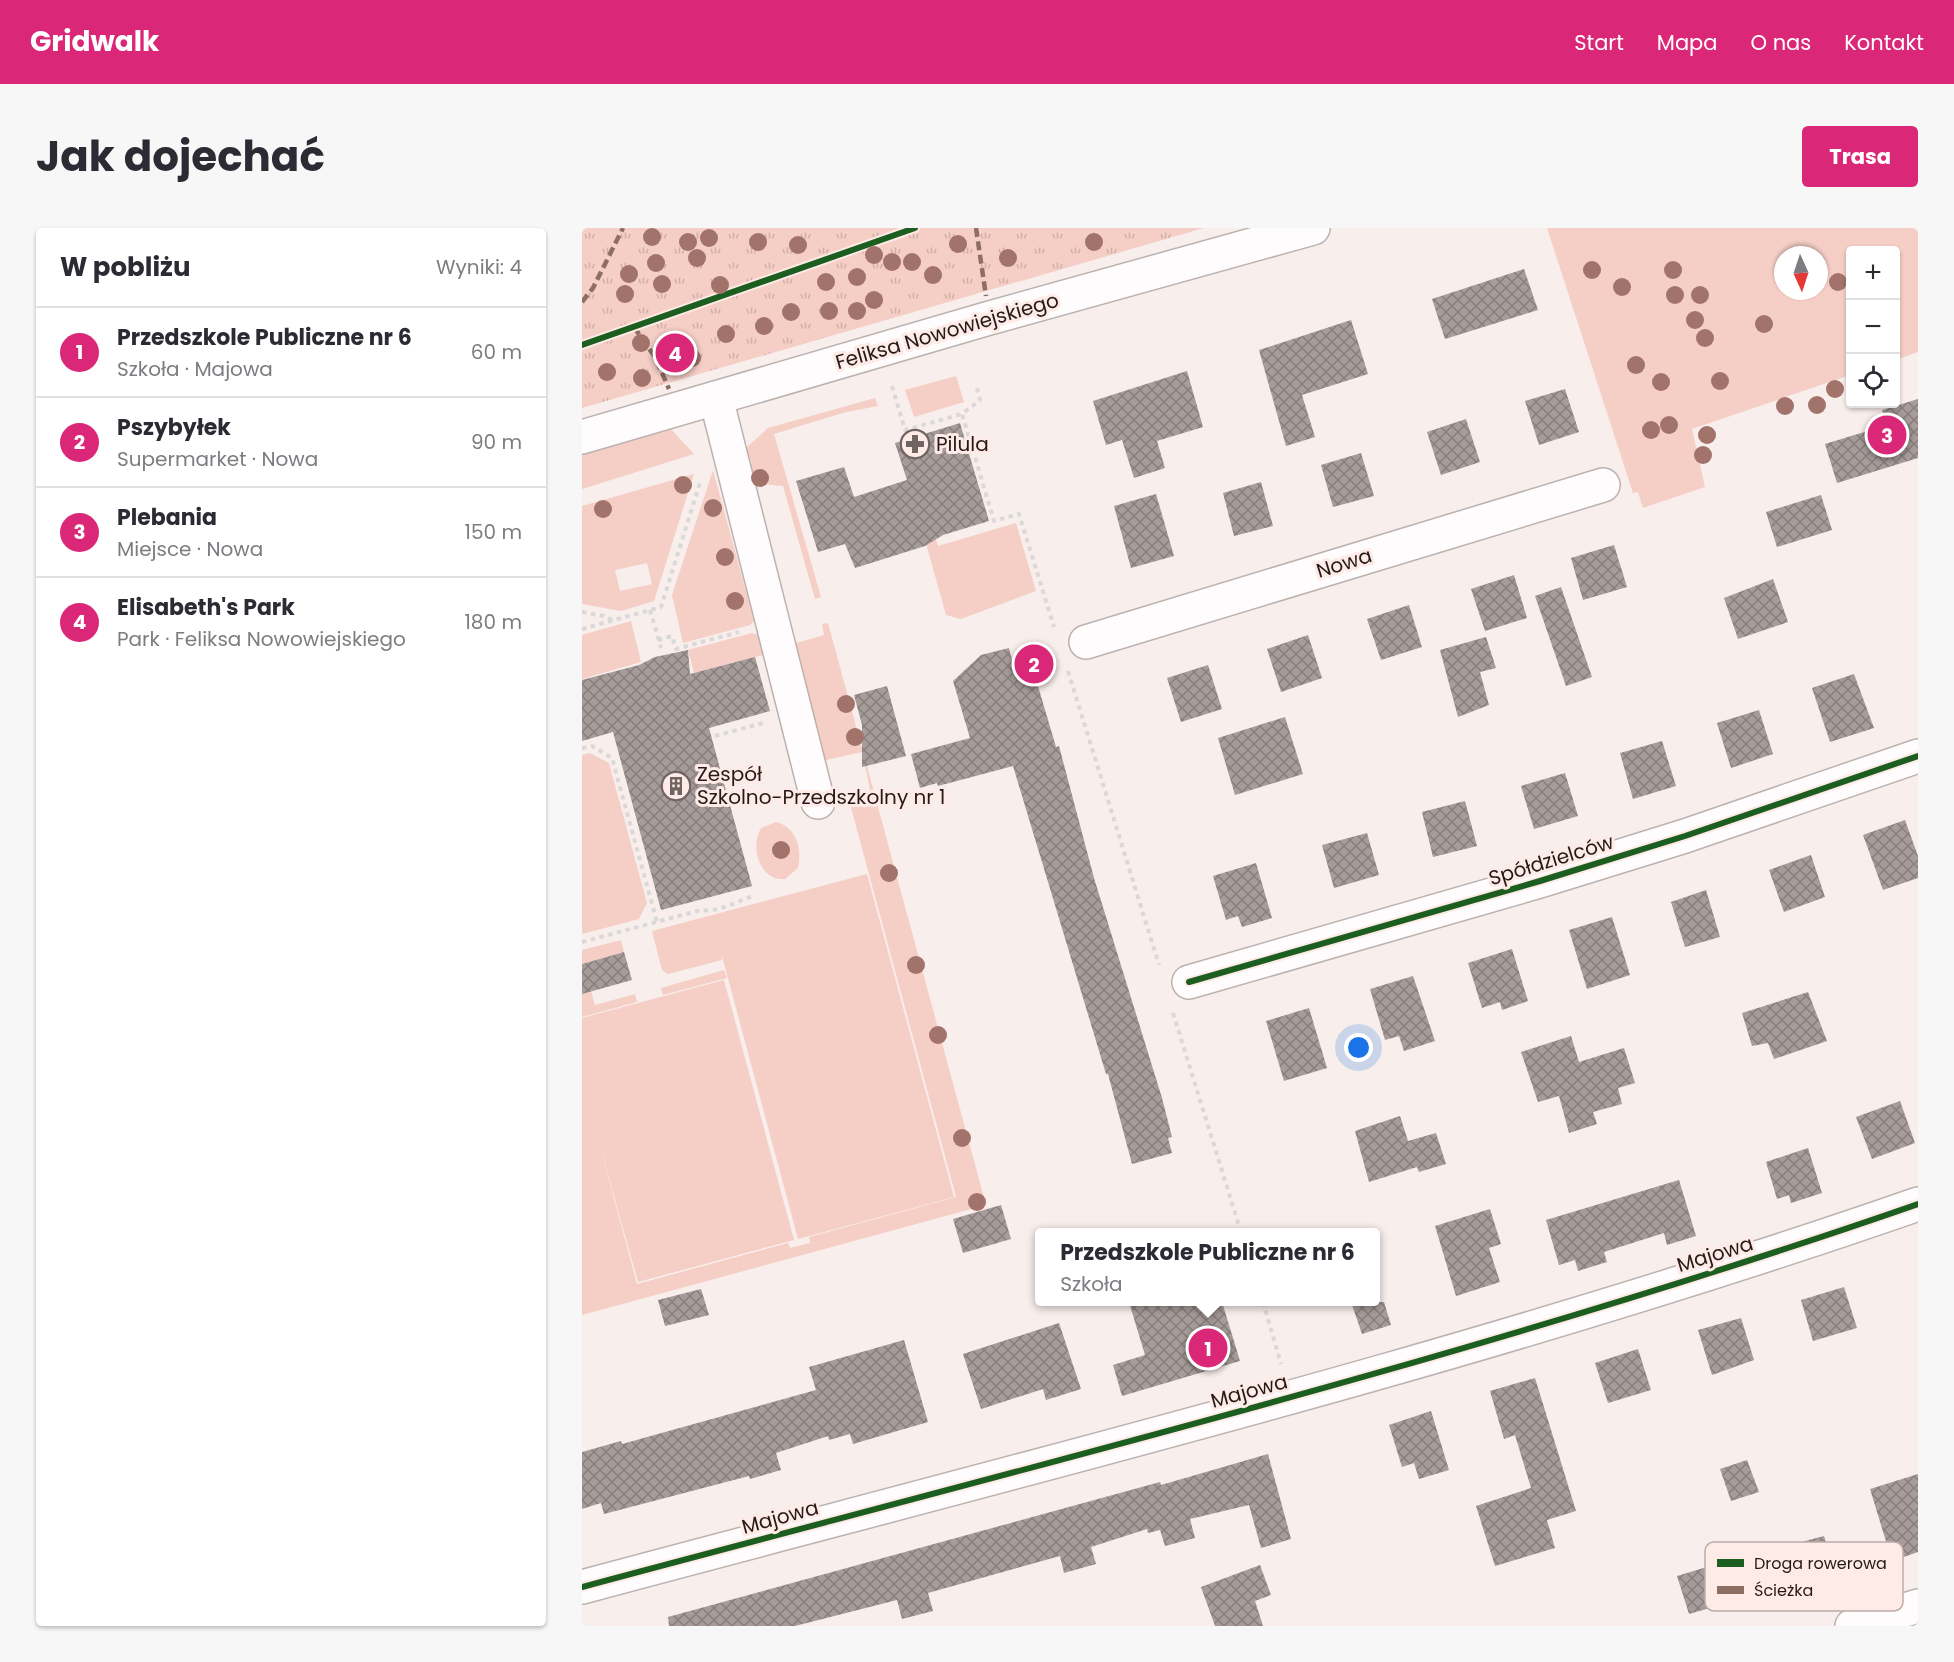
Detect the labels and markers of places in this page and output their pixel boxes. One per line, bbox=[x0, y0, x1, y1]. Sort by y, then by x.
pin: 4 bbox=[656, 330, 694, 376]
pin: 3 bbox=[1868, 412, 1906, 458]
pharmacy icon: Pilula bbox=[899, 428, 931, 460]
place label: Pilula bbox=[936, 430, 989, 458]
pin: 2 bbox=[1014, 642, 1054, 686]
place label: Zespół Szkolno-Przedszkolny nr 1 bbox=[697, 760, 946, 811]
building icon: Zespół Szkolno-Przedszkolny nr 1 bbox=[660, 770, 692, 802]
pin: 1 bbox=[1188, 1326, 1228, 1370]

